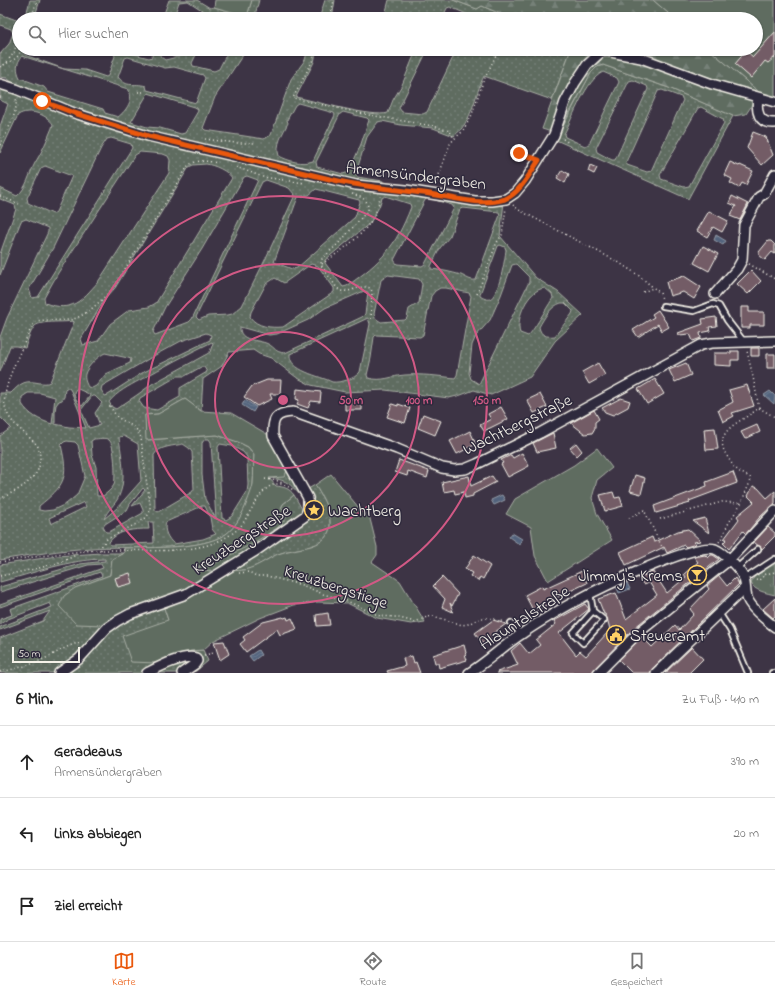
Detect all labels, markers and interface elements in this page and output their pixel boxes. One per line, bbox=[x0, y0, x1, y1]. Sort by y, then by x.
search box bbox=[12, 12, 763, 56]
icon: search bbox=[26, 23, 48, 45]
text: Hier suchen bbox=[58, 23, 129, 45]
route start bbox=[33, 92, 51, 110]
route end bbox=[510, 144, 528, 162]
street label: Armensündergraben bbox=[344, 155, 487, 199]
street label: Wachtbergstraße bbox=[459, 388, 578, 464]
text: 50 m bbox=[339, 392, 364, 410]
text: 100 m bbox=[406, 392, 433, 410]
text: 150 m bbox=[473, 392, 502, 410]
centre of rings bbox=[276, 393, 290, 407]
street label: Kreuzbergstraße bbox=[188, 499, 297, 583]
place icon: Wachtberg bbox=[303, 499, 325, 521]
place label: Wachtberg bbox=[328, 499, 401, 526]
street label: Kreuzbergstiege bbox=[280, 559, 391, 618]
place label: Jimmy's Krems bbox=[578, 564, 683, 590]
bar icon: Jimmy's Krems bbox=[686, 564, 708, 586]
street label: Alauntalstraße bbox=[475, 579, 575, 657]
public building icon: Steueramt bbox=[605, 624, 627, 646]
place label: Steueramt bbox=[630, 624, 705, 649]
scale bar bbox=[12, 645, 80, 664]
text: 50 m bbox=[18, 646, 40, 662]
text: 6 Min. bbox=[16, 687, 53, 712]
text: Zu Fuß · 410 m bbox=[682, 690, 759, 709]
text: Geradeaus bbox=[54, 741, 122, 763]
icon: ahead bbox=[16, 751, 38, 773]
text: 390 m bbox=[731, 752, 759, 771]
text: Armensündergraben bbox=[54, 763, 162, 782]
icon: left bbox=[16, 823, 38, 845]
text: Links abbiegen bbox=[54, 823, 141, 845]
text: 20 m bbox=[734, 824, 759, 843]
icon: arrive bbox=[16, 895, 38, 917]
text: Ziel erreicht bbox=[54, 895, 122, 917]
tab: Karte bbox=[112, 950, 135, 990]
tab: Route bbox=[360, 950, 386, 990]
tab: Gespeichert bbox=[610, 950, 663, 990]

